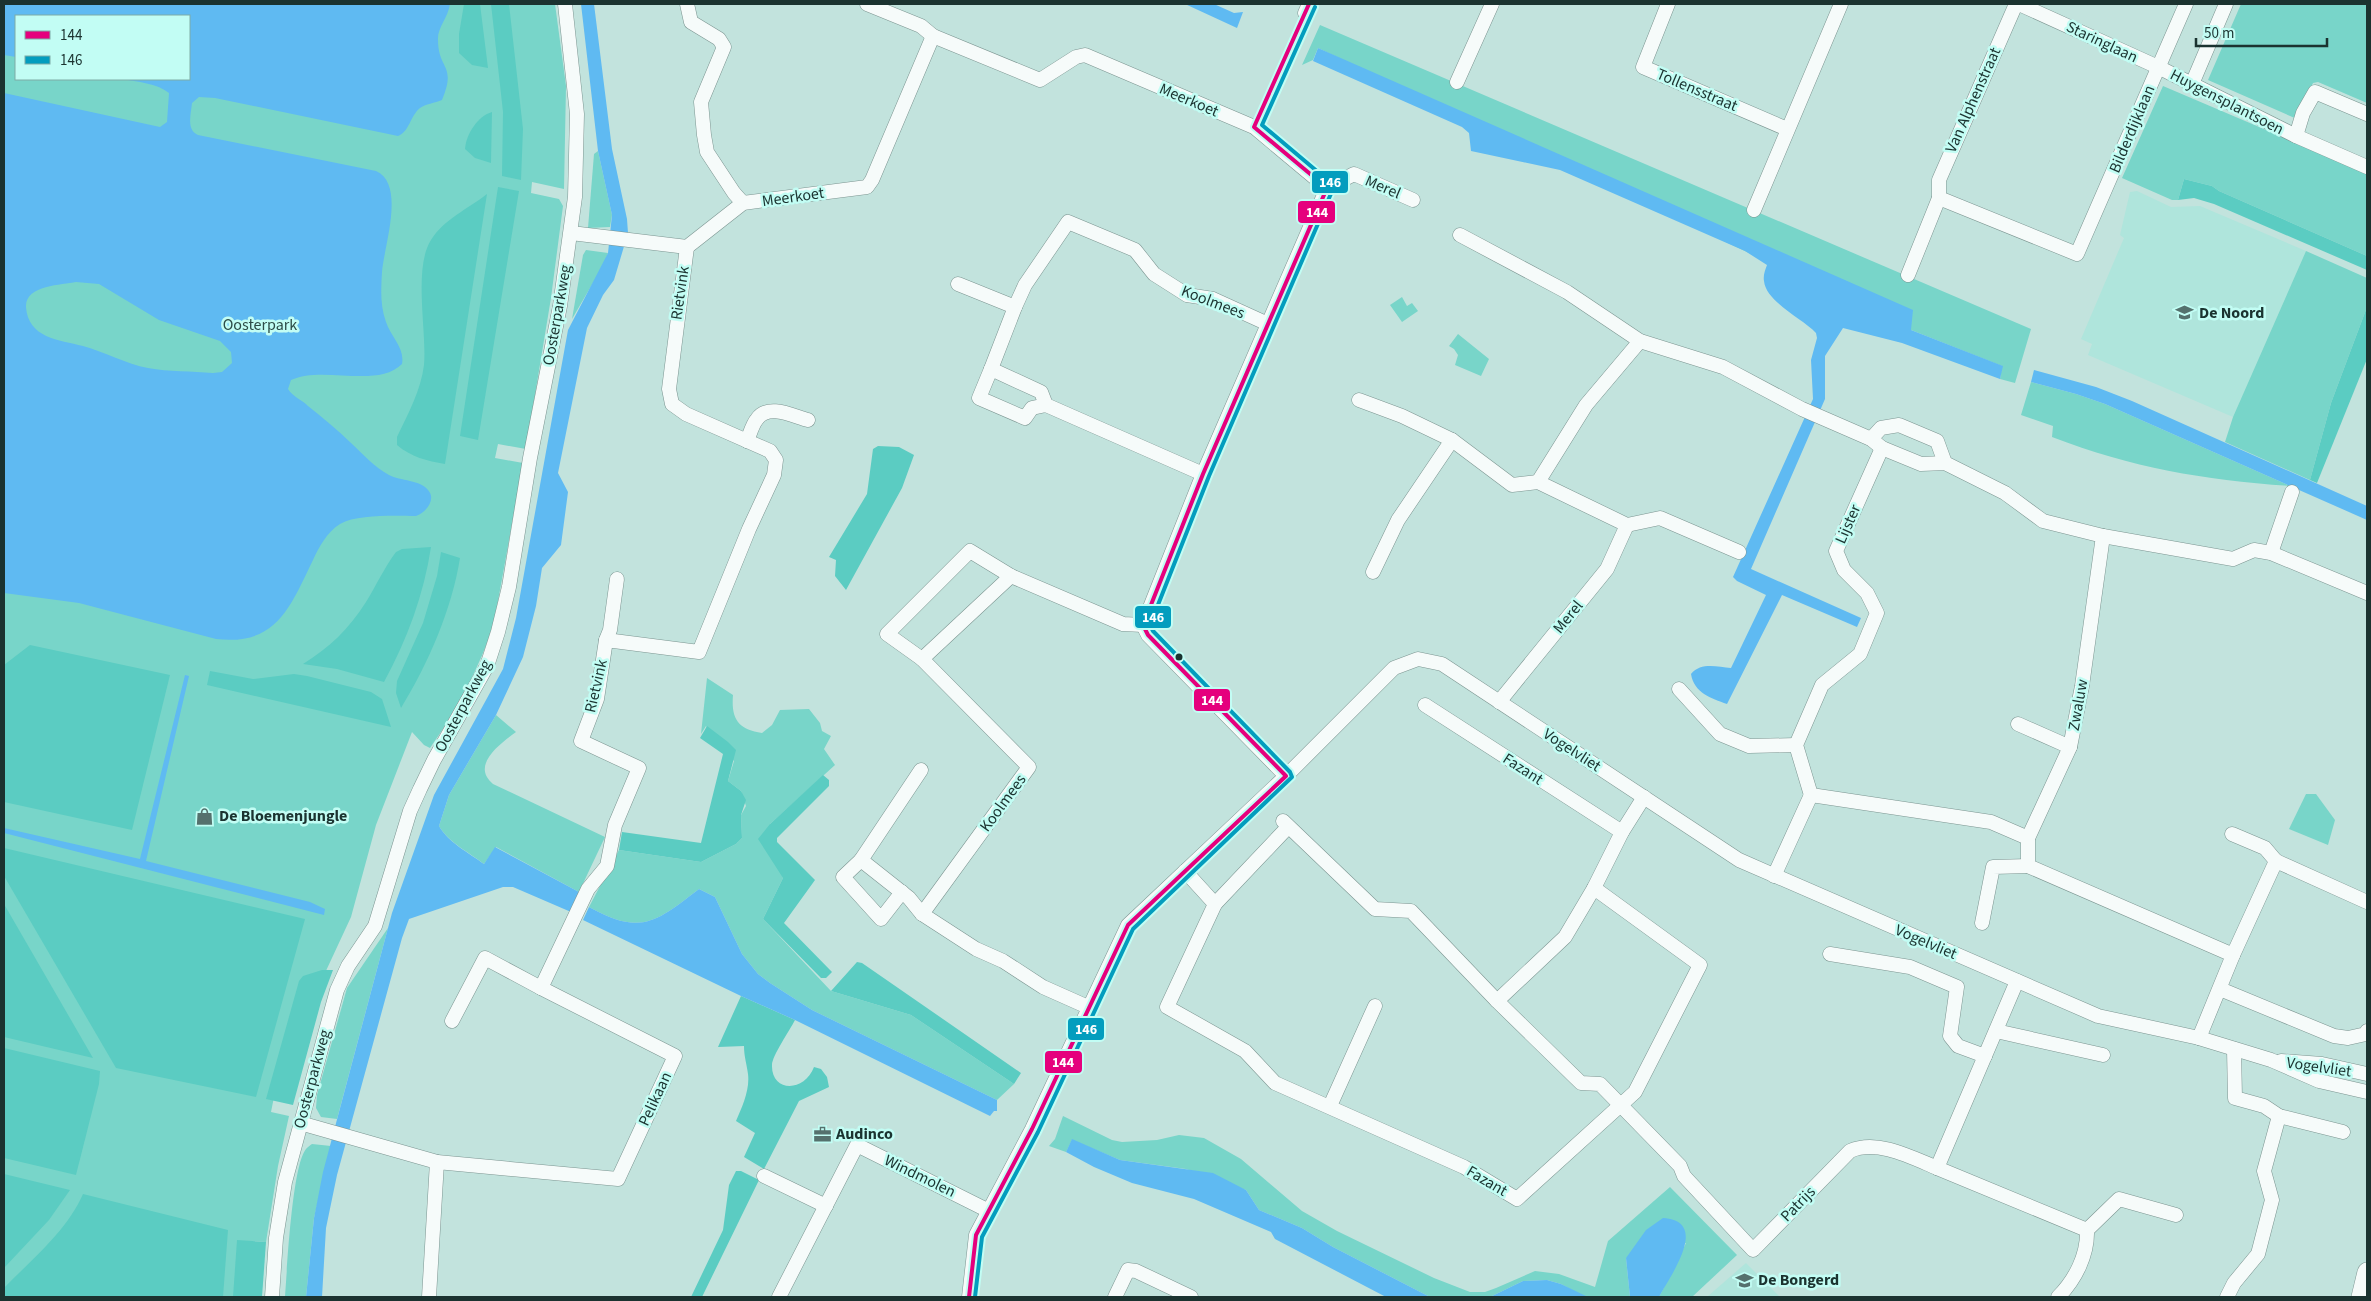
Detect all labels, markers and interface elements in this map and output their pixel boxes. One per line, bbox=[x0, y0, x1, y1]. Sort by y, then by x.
legend bbox=[15, 15, 190, 80]
scale bar bbox=[2196, 15, 2327, 47]
street label: Staringlaan bbox=[2063, 16, 2141, 68]
text: 50 m bbox=[2204, 23, 2234, 44]
text: 144 bbox=[60, 25, 83, 46]
street label: Van Alphenstraat bbox=[1940, 43, 2006, 156]
text: 146 bbox=[60, 50, 82, 71]
street label: Tollensstraat bbox=[1653, 63, 1741, 117]
street label: Huygensplantsoen bbox=[2166, 64, 2288, 140]
street label: Meerkoet bbox=[1156, 78, 1223, 123]
street label: Bilderdijklaan bbox=[2104, 82, 2160, 176]
line badge: 146 bbox=[1311, 170, 1349, 194]
street label: Merel bbox=[1362, 170, 1404, 204]
text: 146 bbox=[1319, 173, 1341, 193]
street label: Meerkoet bbox=[761, 182, 826, 212]
line badge: 144 bbox=[1297, 200, 1336, 224]
text: 144 bbox=[1306, 203, 1329, 223]
street label: Oosterparkweg bbox=[537, 263, 577, 367]
street label: Rietvink bbox=[665, 265, 695, 321]
street label: Koolmees bbox=[1178, 280, 1248, 324]
place label: De Noord bbox=[2199, 302, 2264, 324]
school or university icon: De Noord bbox=[2175, 303, 2195, 323]
park label: Oosterpark bbox=[223, 314, 297, 336]
street label: Lijster bbox=[1830, 501, 1867, 547]
street label: Merel bbox=[1548, 596, 1588, 638]
line badge: 146 bbox=[1134, 605, 1172, 629]
text: 146 bbox=[1142, 608, 1164, 628]
unlabelled marker bbox=[1174, 652, 1184, 662]
street label: Oosterparkweg bbox=[429, 656, 497, 756]
street label: Rietvink bbox=[579, 657, 613, 715]
street label: Zwaluw bbox=[2063, 677, 2093, 733]
line badge: 144 bbox=[1193, 688, 1231, 712]
text: 144 bbox=[1201, 691, 1224, 711]
street label: Vogelvliet bbox=[1539, 723, 1606, 777]
street label: Fazant bbox=[1499, 748, 1548, 791]
street label: Koolmees bbox=[975, 769, 1032, 836]
place label: De Bloemenjungle bbox=[219, 805, 347, 827]
shop icon: De Bloemenjungle bbox=[195, 806, 215, 826]
street label: Vogelvliet bbox=[1892, 919, 1961, 965]
line badge: 146 bbox=[1067, 1017, 1105, 1041]
text: 146 bbox=[1075, 1020, 1097, 1040]
street label: Oosterparkweg bbox=[288, 1027, 336, 1131]
line badge: 144 bbox=[1044, 1050, 1083, 1074]
street label: Vogelvliet bbox=[2285, 1052, 2353, 1083]
text: 144 bbox=[1052, 1053, 1075, 1073]
street label: Pelikaan bbox=[633, 1068, 677, 1130]
place label: Audinco bbox=[835, 1123, 893, 1145]
office icon: Audinco bbox=[812, 1124, 832, 1144]
street label: Windmolen bbox=[881, 1149, 959, 1203]
street label: Fazant bbox=[1462, 1160, 1512, 1202]
street label: Patrijs bbox=[1776, 1181, 1821, 1227]
place label: De Bongerd bbox=[1758, 1269, 1839, 1291]
school or university icon: De Bongerd bbox=[1734, 1270, 1754, 1290]

